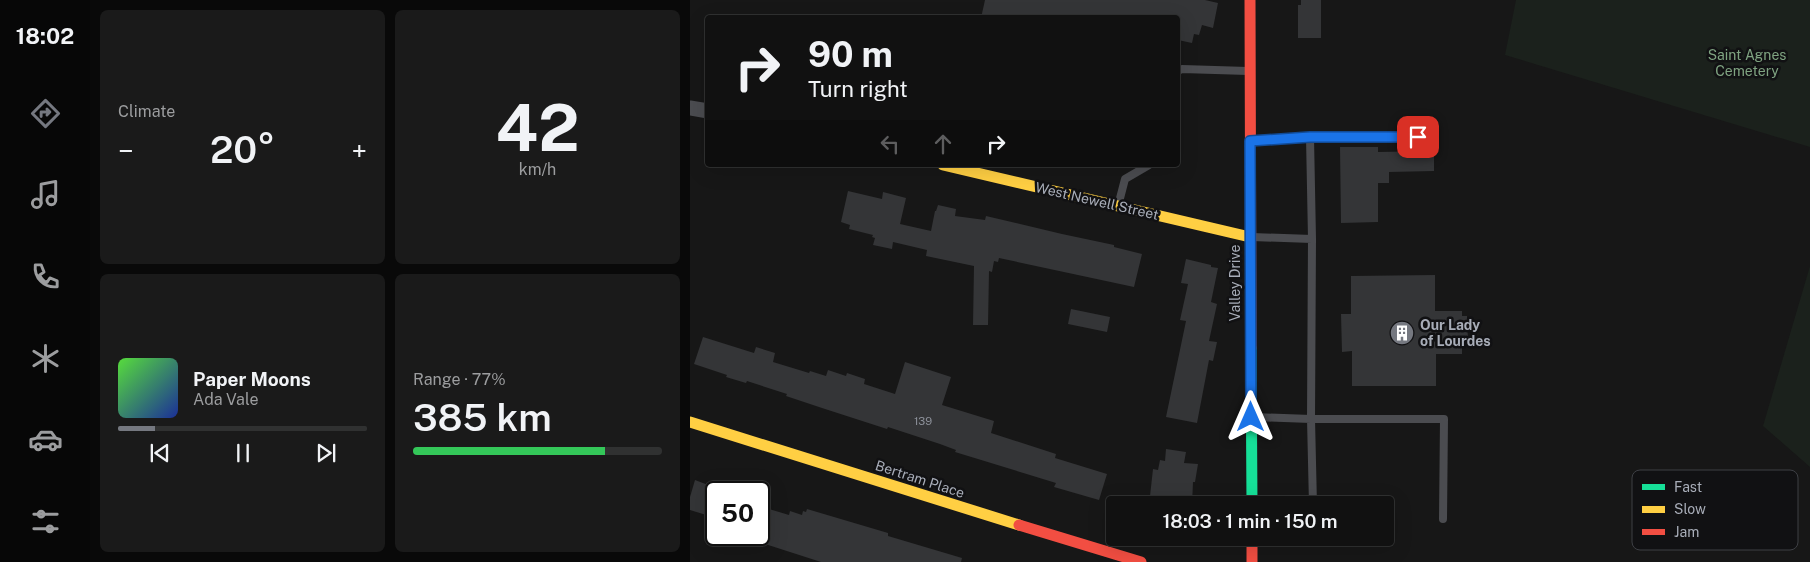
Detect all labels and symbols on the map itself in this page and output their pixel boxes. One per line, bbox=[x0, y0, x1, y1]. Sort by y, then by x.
park label: Saint Agnes Cemetery bbox=[1708, 47, 1786, 79]
pin bbox=[1397, 116, 1439, 158]
street label: West Newell Street bbox=[1034, 179, 1160, 223]
street label: Valley Drive bbox=[1227, 245, 1243, 321]
place label: Our Lady of Lourdes bbox=[1420, 317, 1491, 349]
building icon: Our Lady of Lourdes bbox=[1389, 320, 1415, 346]
position arrow bbox=[1224, 390, 1276, 442]
house number: 139 bbox=[914, 415, 932, 427]
street label: Bertram Place bbox=[873, 457, 967, 501]
legend bbox=[1632, 470, 1798, 550]
text: Fast bbox=[1674, 479, 1702, 495]
speed limit sign: 50 bbox=[705, 481, 770, 546]
text: Slow bbox=[1674, 501, 1706, 517]
text: Jam bbox=[1674, 524, 1699, 540]

